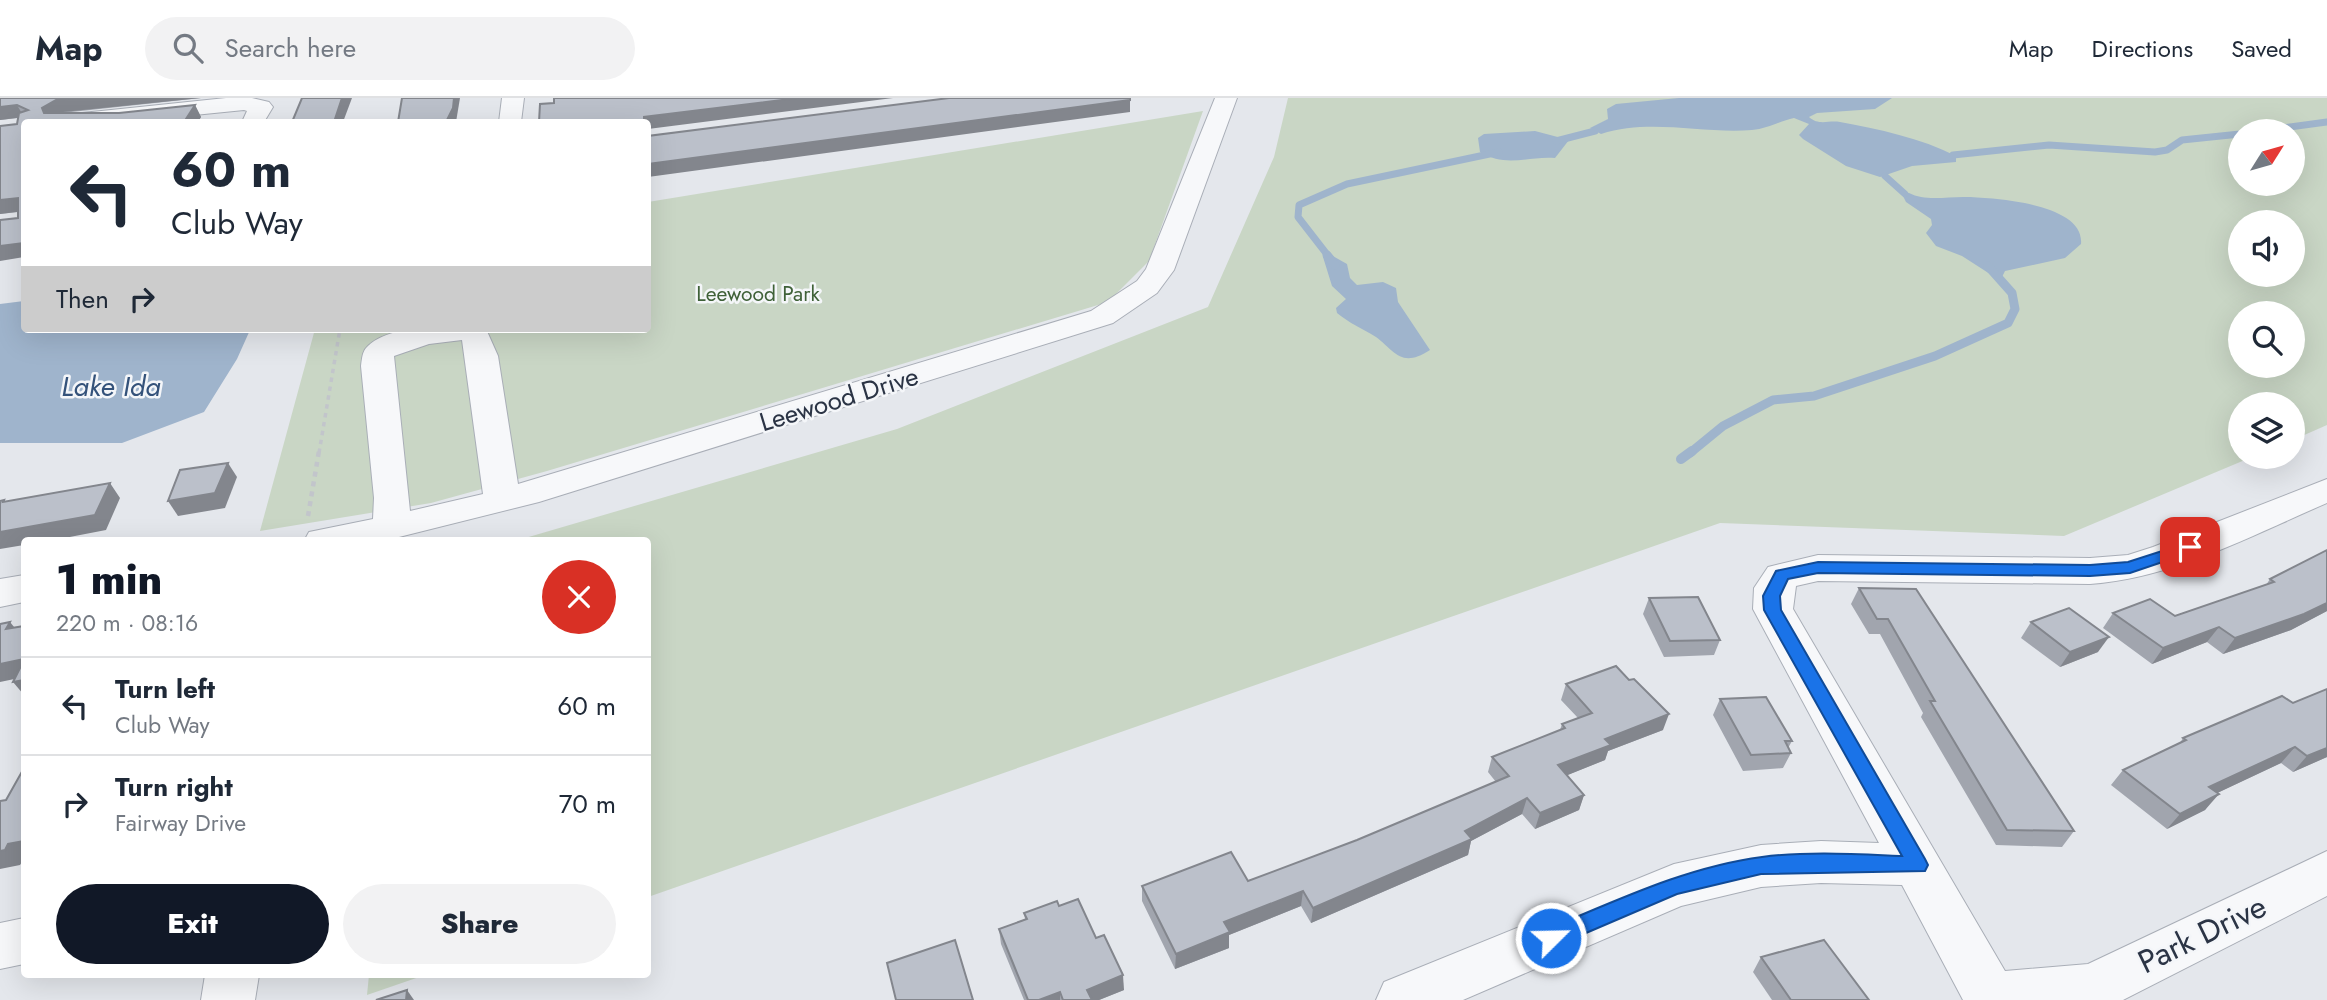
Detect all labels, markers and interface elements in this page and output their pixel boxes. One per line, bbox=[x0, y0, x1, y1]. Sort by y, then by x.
search box bbox=[145, 17, 635, 80]
text: Map bbox=[35, 25, 103, 72]
icon: search bbox=[169, 29, 207, 67]
text: Search here bbox=[225, 29, 356, 67]
text: Map bbox=[2009, 31, 2054, 66]
text: Directions bbox=[2092, 31, 2193, 66]
text: Saved bbox=[2231, 31, 2292, 66]
north arrow bbox=[2228, 119, 2305, 196]
map controls bbox=[2228, 119, 2305, 469]
text: 60 m bbox=[171, 135, 291, 205]
icon: left bbox=[56, 147, 147, 238]
text: Club Way bbox=[171, 200, 303, 246]
button: sound bbox=[2228, 210, 2305, 287]
park label: Leewood Park bbox=[696, 279, 820, 309]
text: Then bbox=[56, 280, 109, 318]
icon: right bbox=[123, 280, 161, 318]
button: search bbox=[2228, 301, 2305, 378]
street label: Leewood Drive bbox=[755, 357, 923, 441]
water label: Lake Ida bbox=[61, 366, 161, 407]
button: layers bbox=[2228, 392, 2305, 469]
pin bbox=[2160, 517, 2220, 577]
icon: arrive bbox=[2171, 528, 2209, 566]
text: 1 min bbox=[56, 549, 162, 610]
button: close bbox=[542, 560, 616, 634]
text: 220 m · 08:16 bbox=[56, 606, 198, 640]
text: Turn left bbox=[115, 670, 215, 708]
icon: left bbox=[56, 687, 94, 725]
text: 60 m bbox=[557, 687, 616, 725]
text: Club Way bbox=[115, 708, 210, 742]
text: Turn right bbox=[115, 768, 233, 806]
icon: right bbox=[56, 785, 94, 823]
text: 70 m bbox=[559, 785, 616, 823]
text: Fairway Drive bbox=[115, 806, 246, 840]
street label: Park Drive bbox=[2130, 883, 2274, 985]
button: Exit bbox=[56, 884, 329, 964]
button: Share bbox=[343, 884, 616, 964]
position arrow bbox=[1514, 901, 1588, 975]

